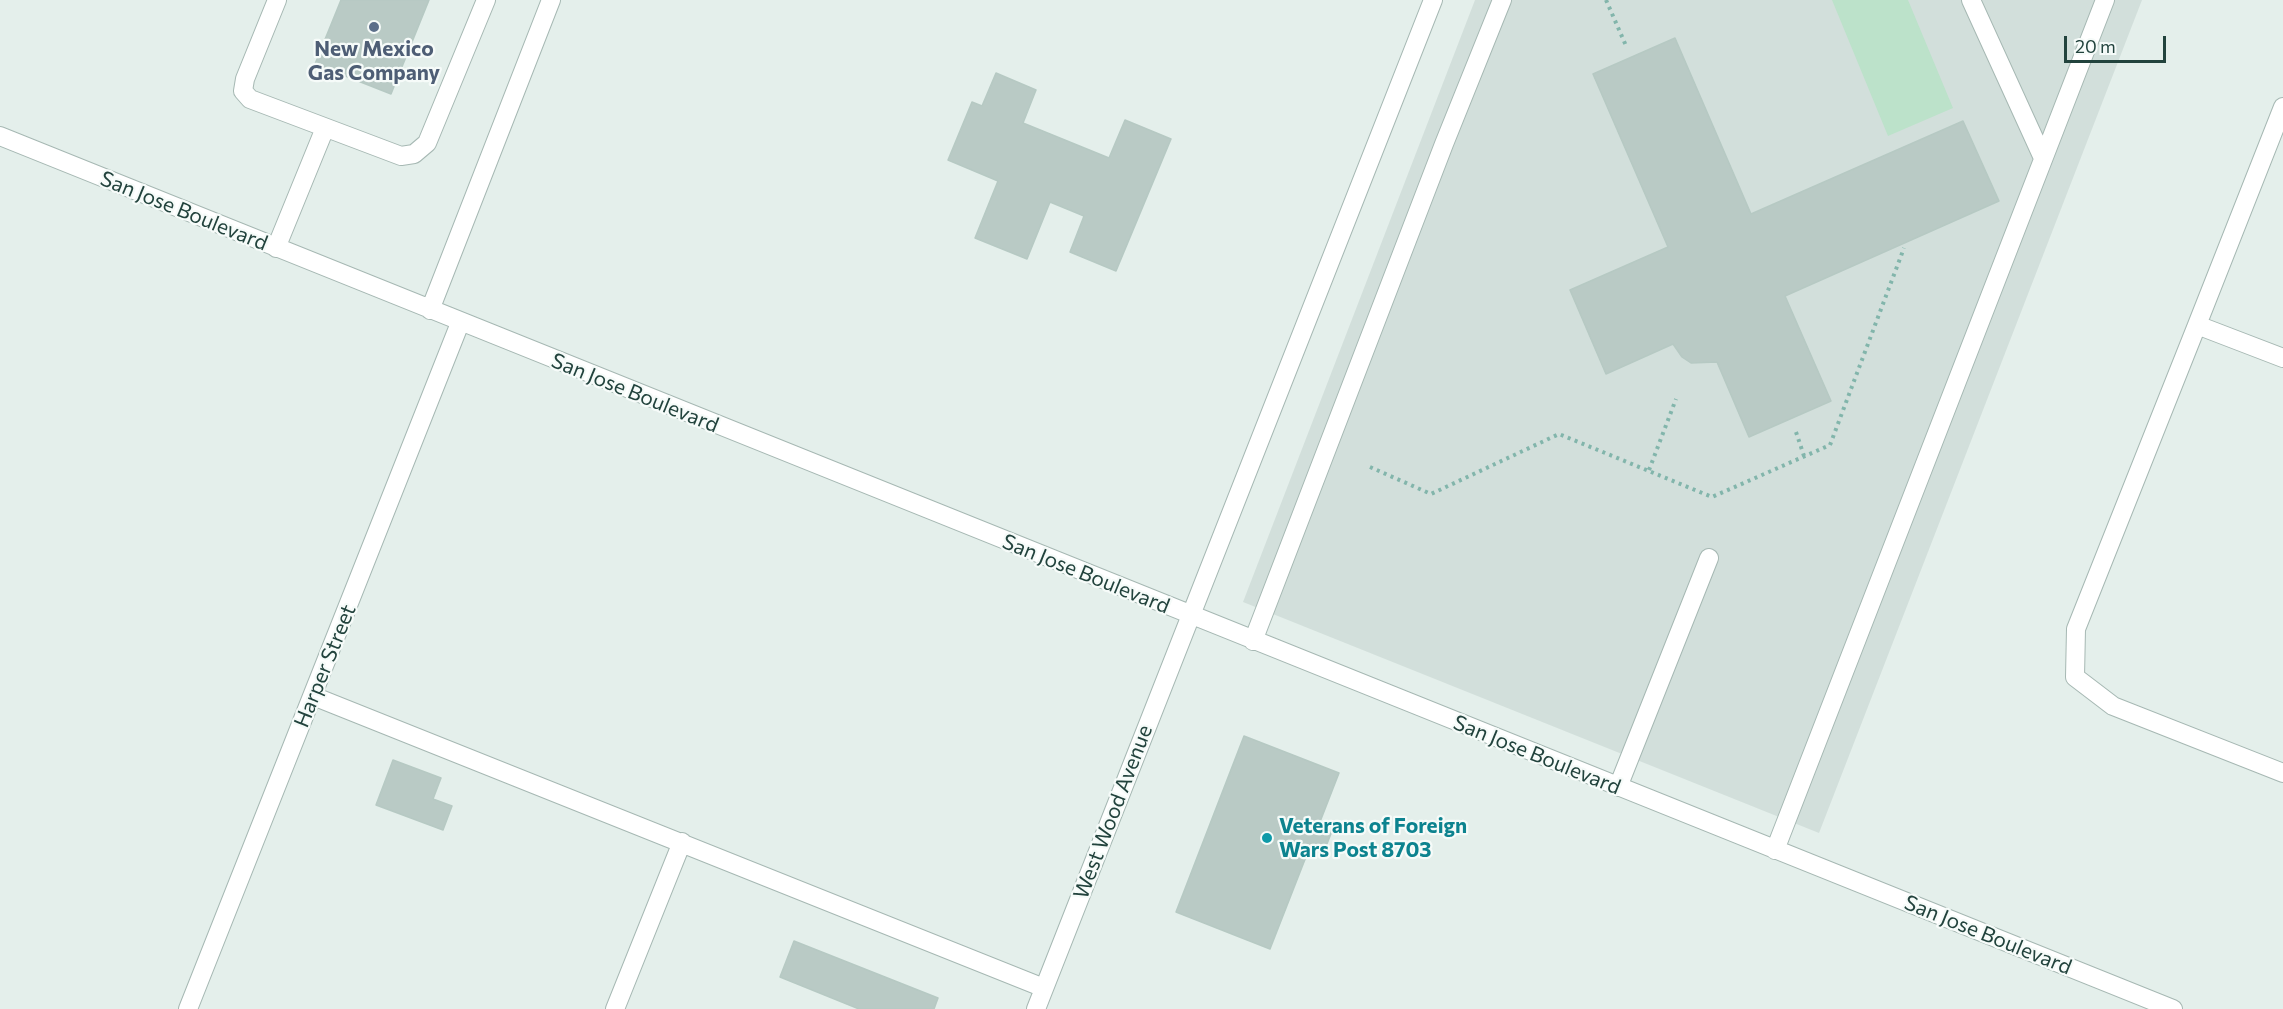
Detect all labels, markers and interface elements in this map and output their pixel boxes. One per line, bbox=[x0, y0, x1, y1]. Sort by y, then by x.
marker: New Mexico Gas Company bbox=[367, 20, 381, 34]
scale bar bbox=[2067, 24, 2169, 62]
text: 20 m bbox=[2075, 35, 2116, 57]
place label: New Mexico Gas Company bbox=[308, 36, 440, 86]
street label: San Jose Boulevard bbox=[97, 166, 271, 256]
street label: San Jose Boulevard bbox=[548, 348, 722, 438]
street label: San Jose Boulevard bbox=[999, 529, 1173, 619]
street label: Harper Street bbox=[289, 601, 361, 731]
street label: San Jose Boulevard bbox=[1450, 710, 1624, 800]
street label: West Wood Avenue bbox=[1068, 721, 1158, 903]
place label: Veterans of Foreign Wars Post 8703 bbox=[1279, 813, 1467, 863]
marker: Veterans of Foreign Wars Post 8703 bbox=[1260, 831, 1274, 845]
street label: San Jose Boulevard bbox=[1901, 890, 2075, 980]

